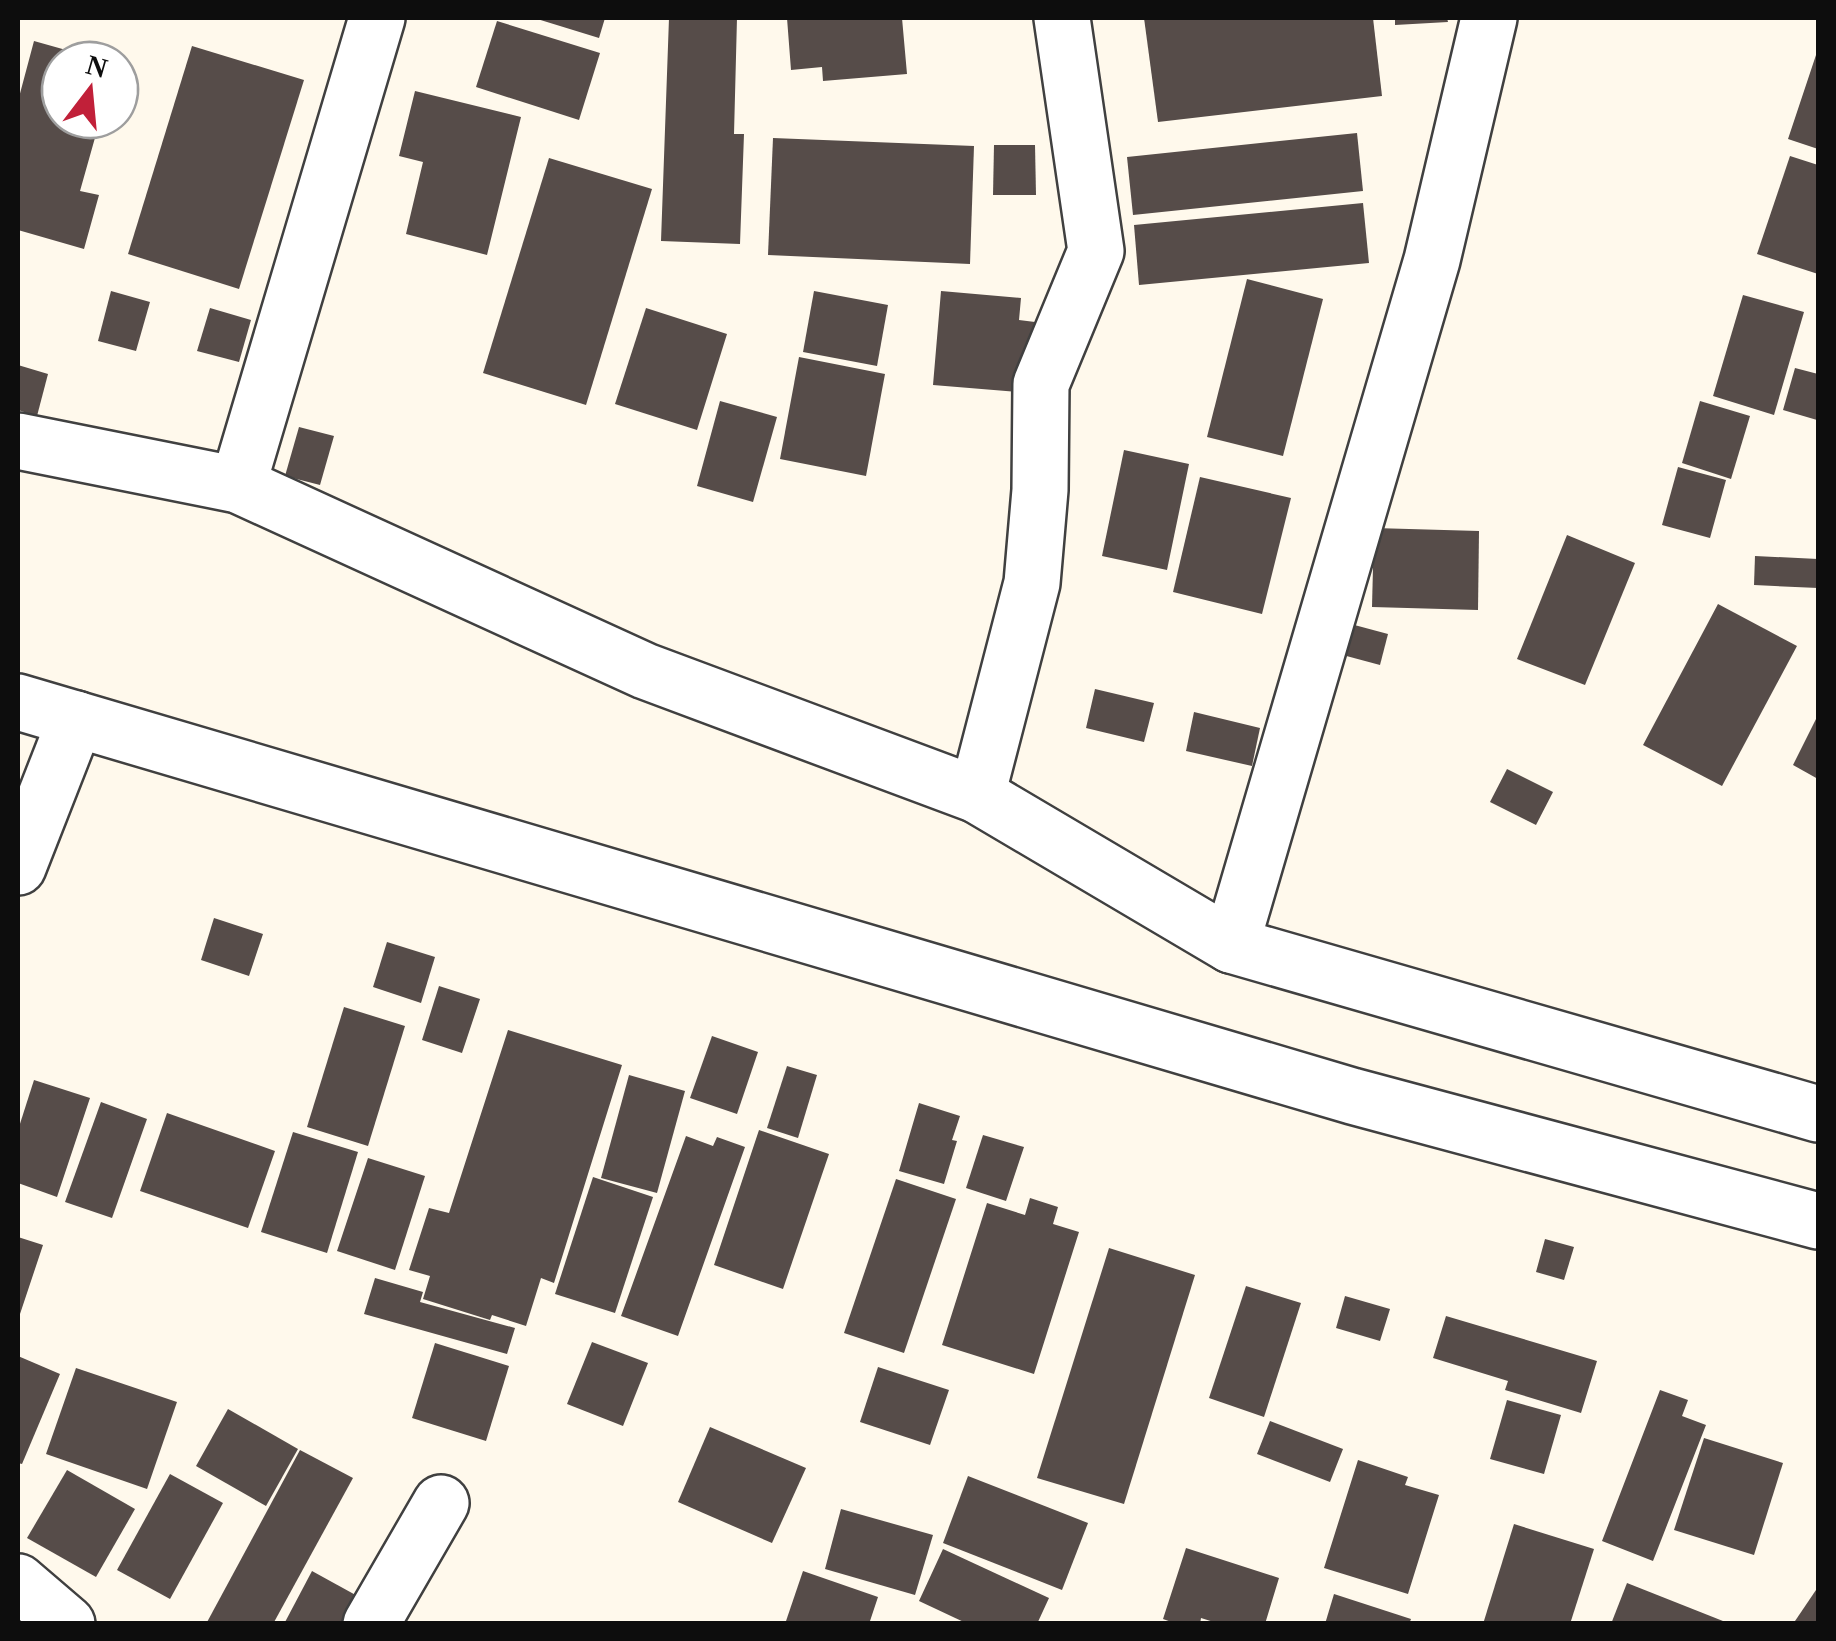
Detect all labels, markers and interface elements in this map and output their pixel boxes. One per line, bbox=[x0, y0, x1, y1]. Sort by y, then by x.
north arrow bbox=[40, 40, 140, 140]
text: N bbox=[83, 49, 111, 84]

